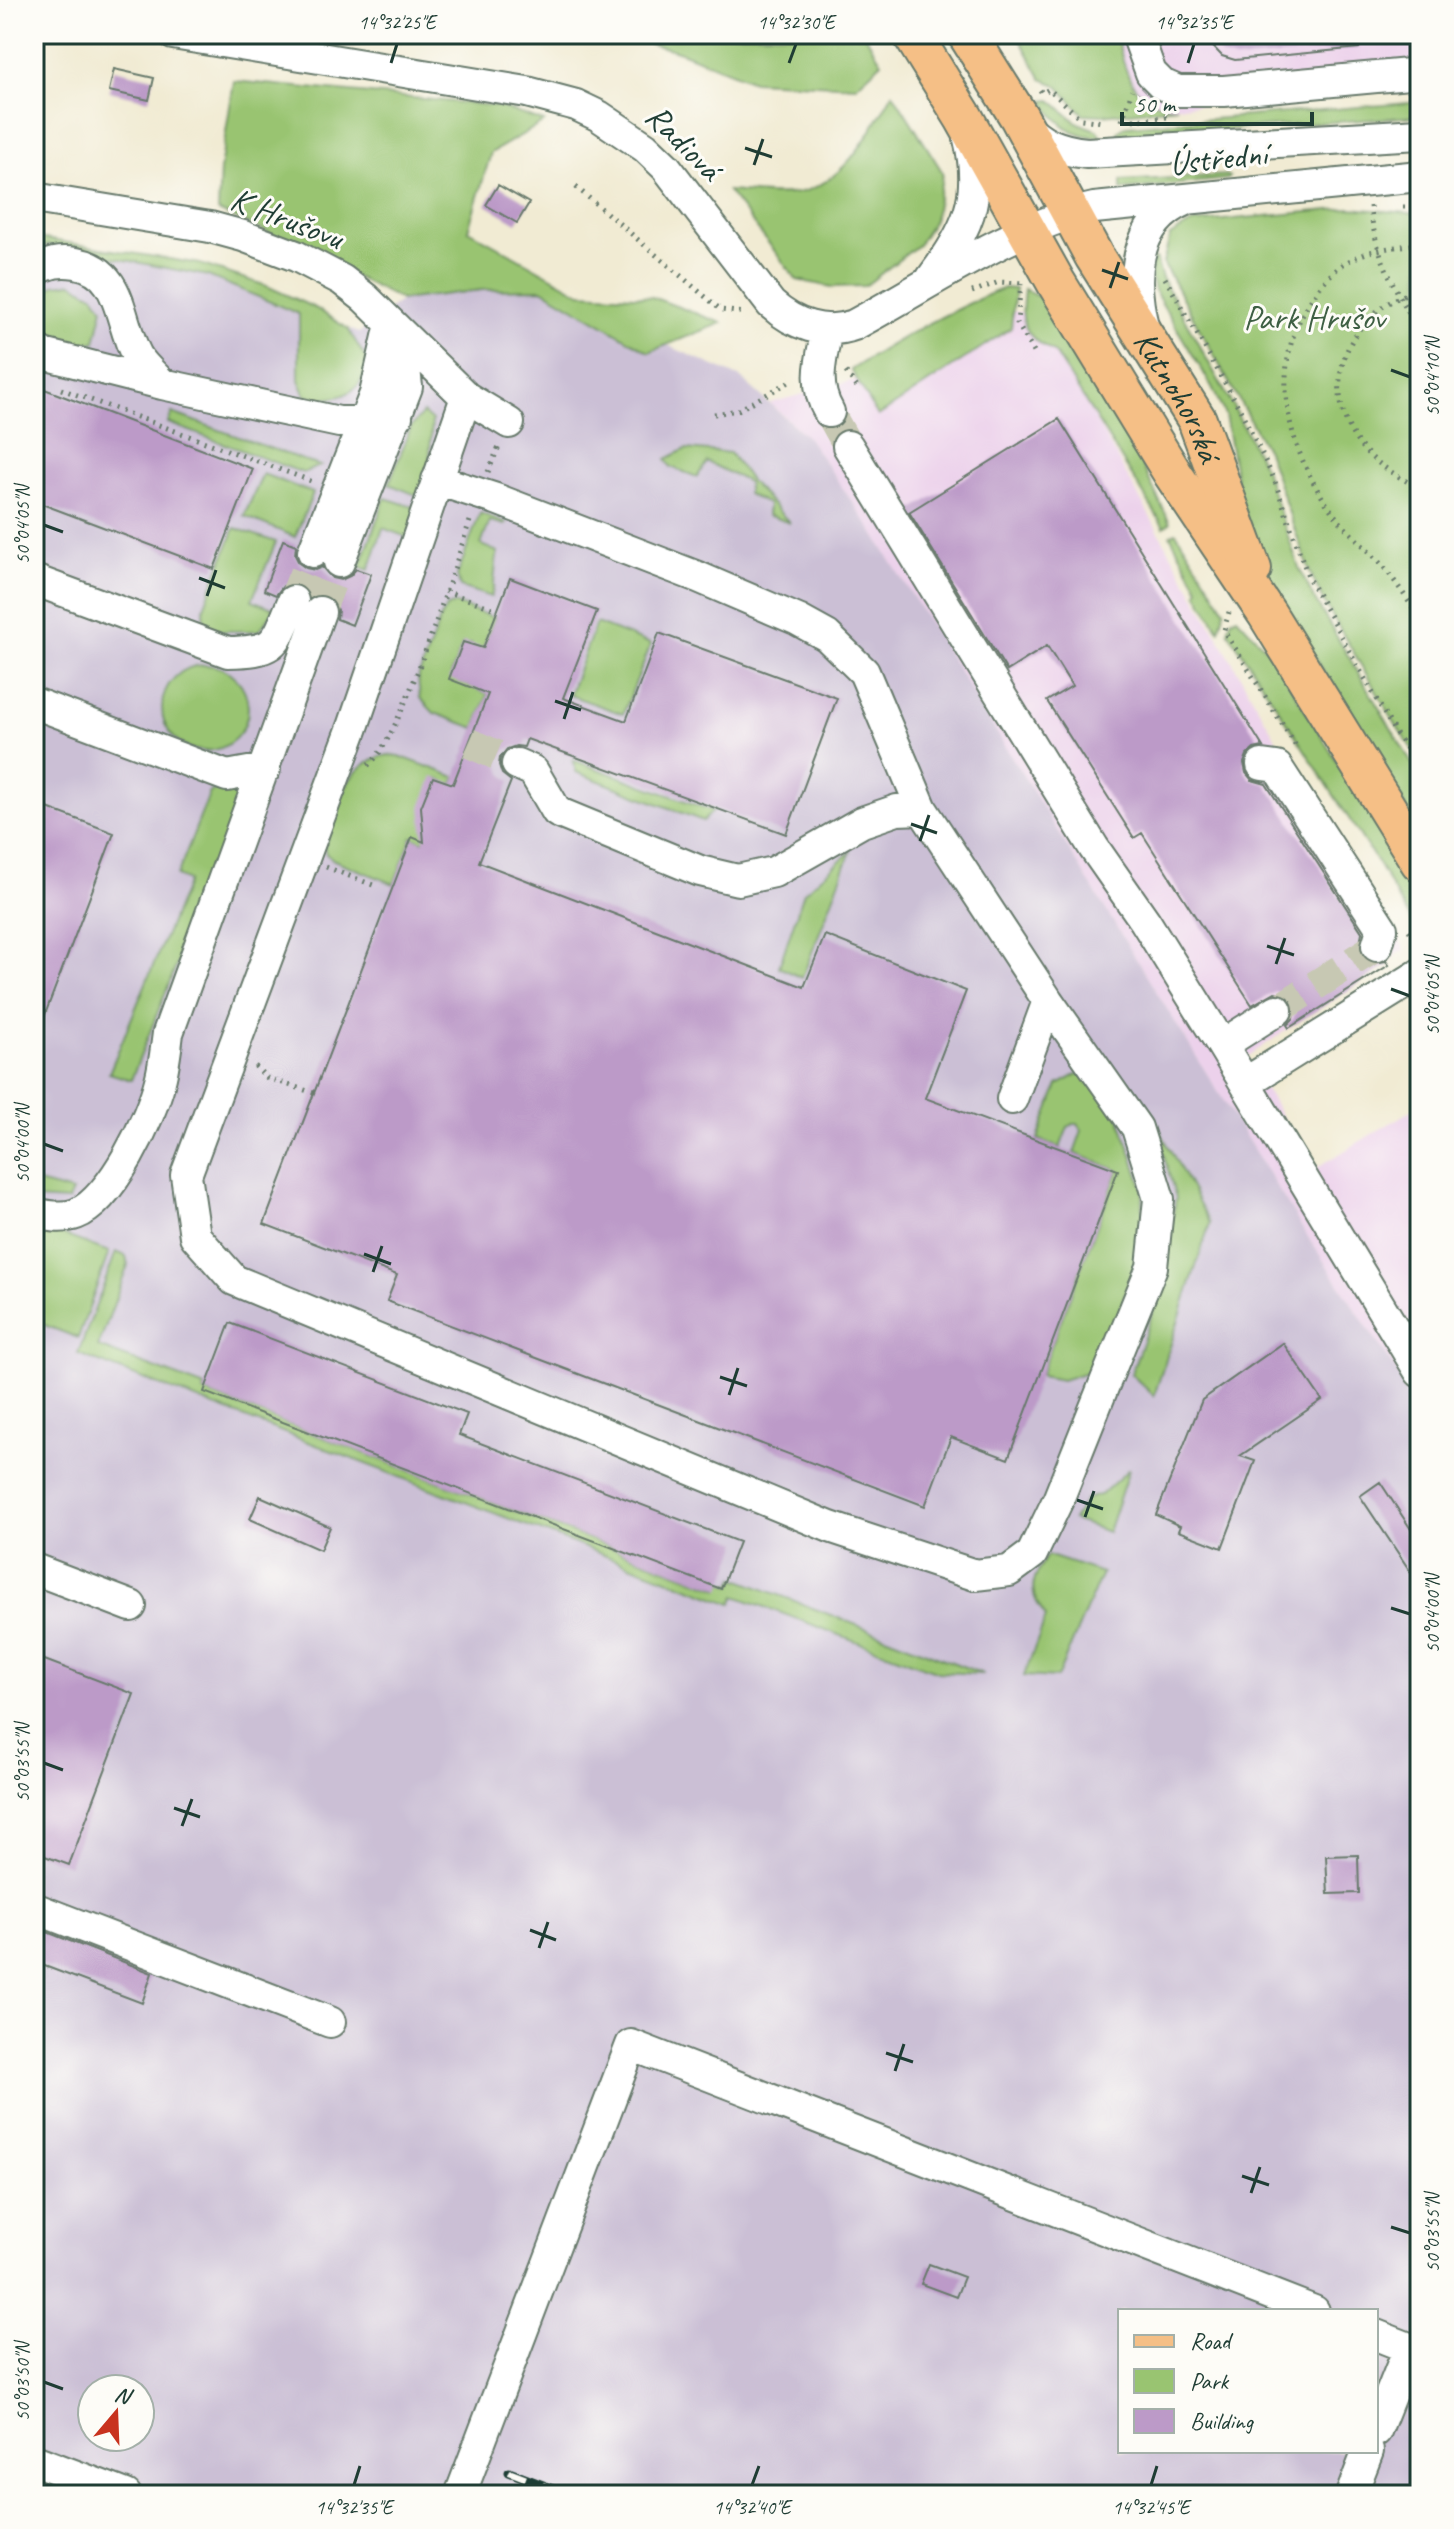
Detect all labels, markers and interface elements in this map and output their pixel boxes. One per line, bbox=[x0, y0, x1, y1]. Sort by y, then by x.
text: 14°32'25"E bbox=[358, 10, 438, 35]
text: 14°32'30"E bbox=[757, 10, 837, 35]
text: 14°32'35"E bbox=[1155, 10, 1235, 35]
scale bar bbox=[1122, 76, 1312, 126]
text: 50 m bbox=[1134, 89, 1177, 119]
street label: Radiová bbox=[637, 95, 733, 191]
street label: Ústřední bbox=[1167, 131, 1275, 184]
street label: K Hrušovu bbox=[225, 177, 351, 260]
park label: Park Hrušov bbox=[1243, 296, 1387, 339]
street label: Kutnohorská bbox=[1125, 322, 1233, 471]
text: 50°04'10"N bbox=[1420, 335, 1445, 416]
text: 50°04'05"N bbox=[10, 483, 35, 564]
text: 50°04'05"N bbox=[1420, 954, 1445, 1035]
text: 50°04'00"N bbox=[10, 1102, 35, 1183]
text: 50°04'00"N bbox=[1420, 1572, 1445, 1653]
text: 50°03'55"N bbox=[10, 1721, 35, 1802]
text: 50°03'55"N bbox=[1420, 2191, 1445, 2272]
legend bbox=[1118, 2309, 1378, 2453]
text: Road bbox=[1190, 2326, 1234, 2356]
text: 50°03'50"N bbox=[10, 2340, 35, 2421]
text: Park bbox=[1190, 2366, 1230, 2396]
north arrow bbox=[76, 2373, 156, 2453]
text: N bbox=[111, 2380, 136, 2412]
text: Building bbox=[1190, 2406, 1255, 2436]
text: 14°32'35"E bbox=[315, 2495, 395, 2520]
text: 14°32'40"E bbox=[713, 2495, 793, 2520]
text: 14°32'45"E bbox=[1112, 2495, 1192, 2520]

